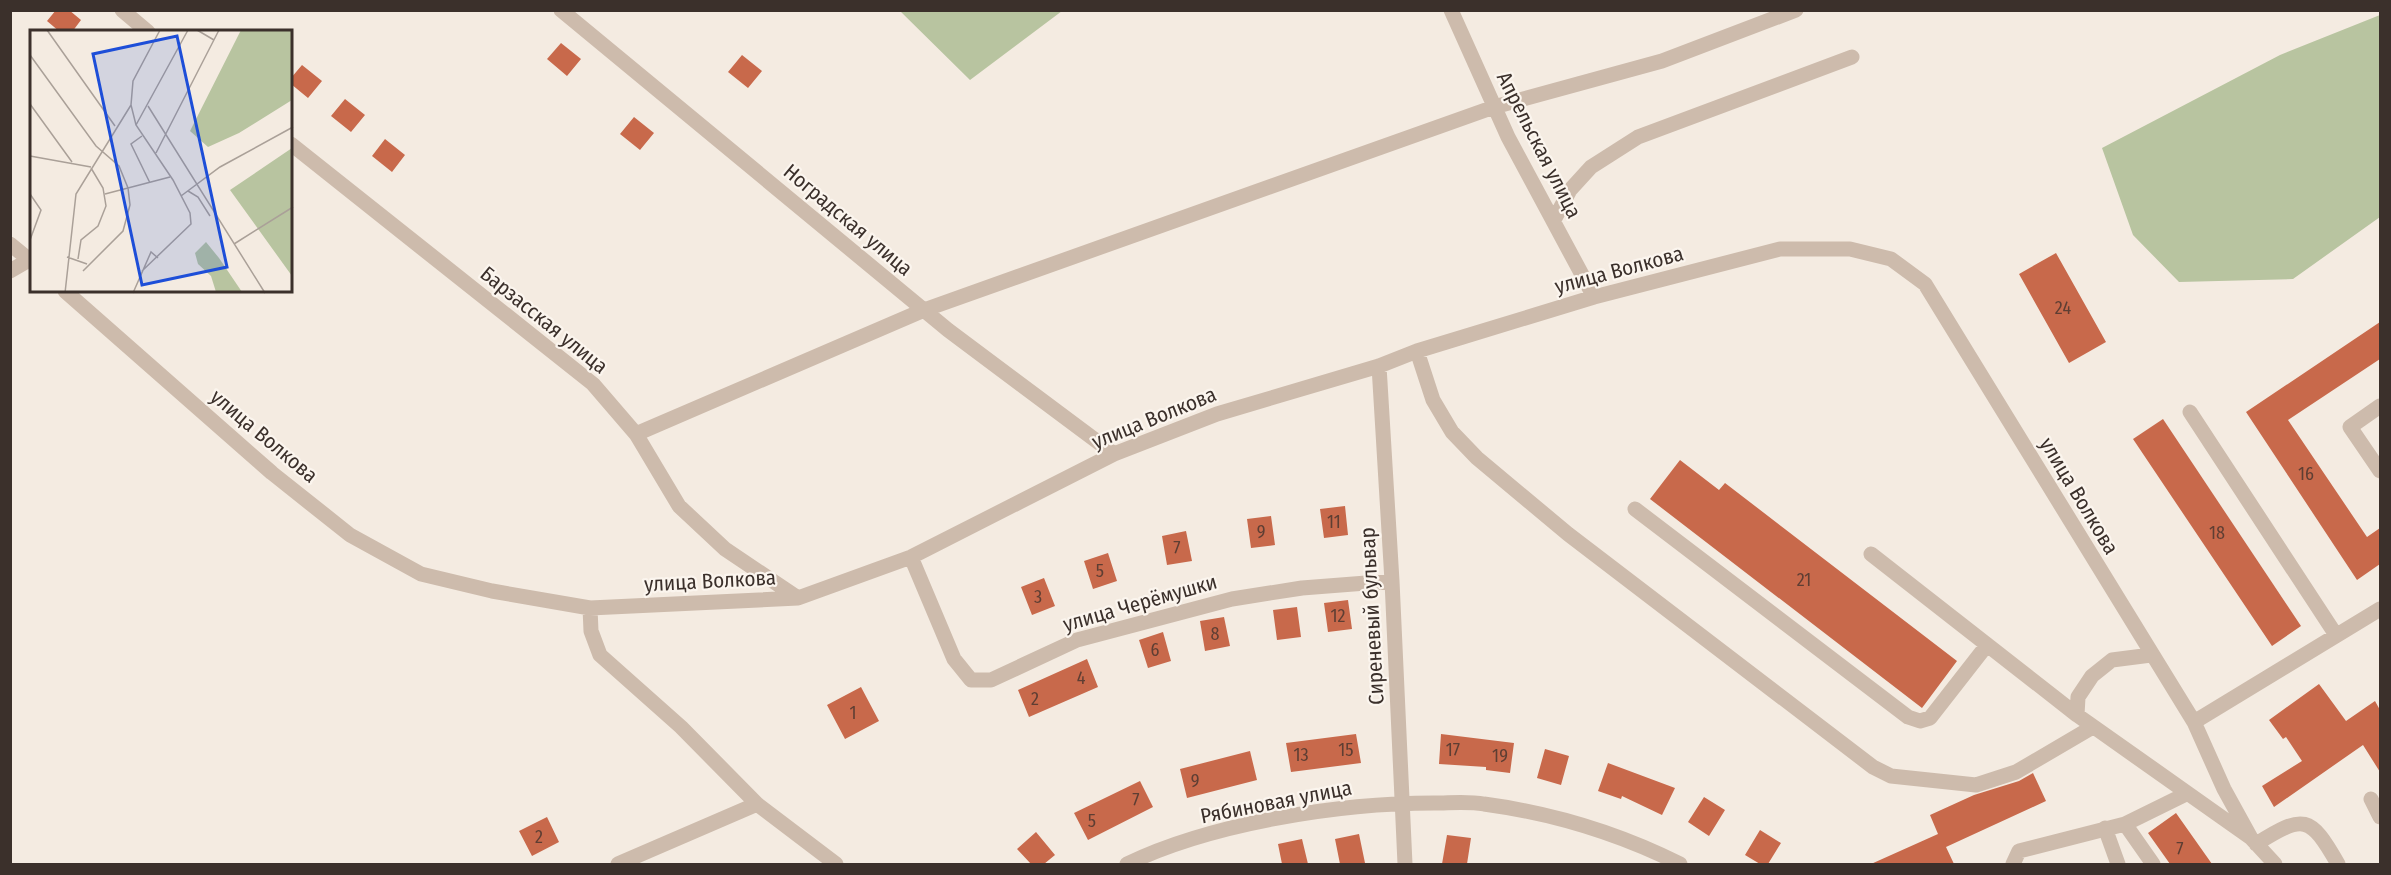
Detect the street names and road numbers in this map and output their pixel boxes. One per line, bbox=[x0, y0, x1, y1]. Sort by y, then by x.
street label: Апрельская улица bbox=[1491, 67, 1587, 223]
street label: Ноградская улица bbox=[778, 158, 918, 282]
street label: улица Волкова bbox=[1552, 240, 1686, 300]
street label: Барзасская улица bbox=[475, 261, 613, 379]
street label: улица Волкова bbox=[1088, 381, 1220, 455]
street label: улица Волкова bbox=[205, 384, 323, 488]
street label: улица Волкова bbox=[2034, 433, 2124, 559]
street label: Сиреневый бульвар bbox=[1354, 527, 1390, 705]
street label: улица Волкова bbox=[643, 565, 777, 597]
street label: улица Черёмушки bbox=[1060, 569, 1220, 637]
street label: Рябиновая улица bbox=[1198, 775, 1354, 829]

